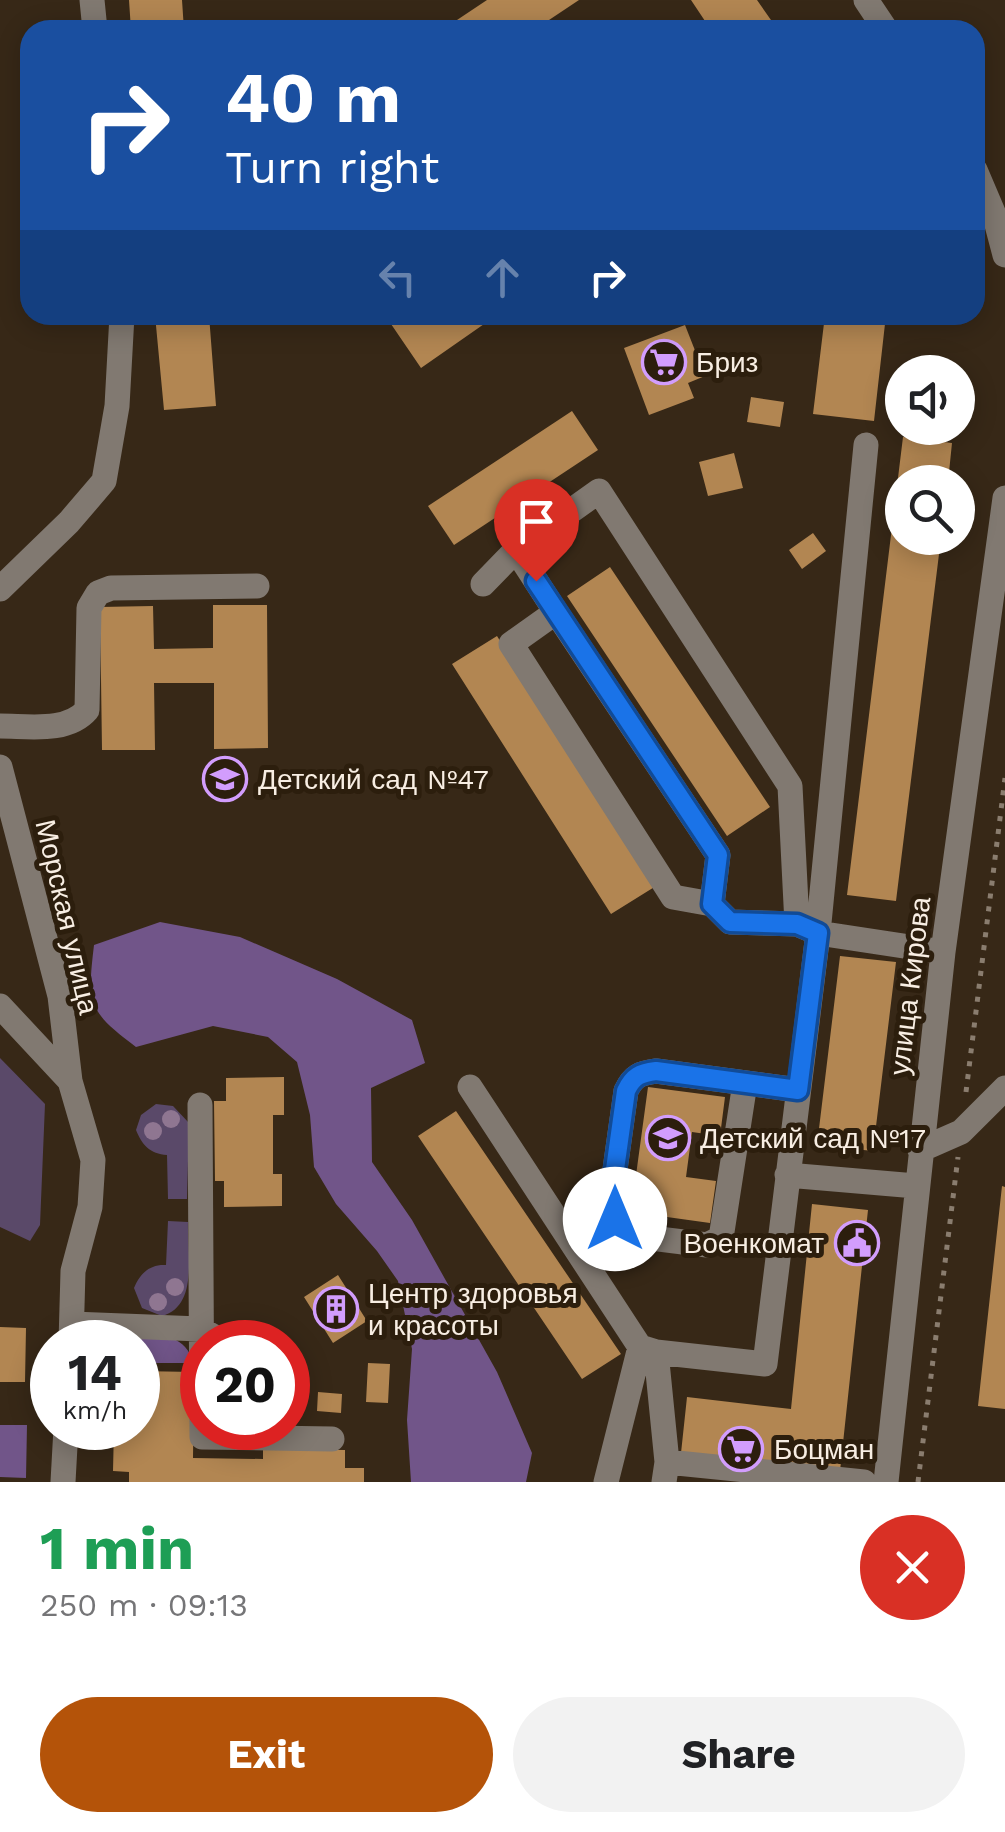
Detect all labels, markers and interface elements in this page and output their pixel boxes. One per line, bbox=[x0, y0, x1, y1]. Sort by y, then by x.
text: 40 m bbox=[225, 57, 401, 139]
icon: right bbox=[60, 60, 190, 190]
text: Turn right bbox=[225, 141, 439, 194]
icon: left bbox=[370, 250, 425, 305]
icon: ahead bbox=[475, 250, 530, 305]
icon: right bbox=[580, 250, 635, 305]
supermarket icon: Бриз bbox=[641, 339, 687, 385]
place label: Бриз bbox=[696, 346, 758, 379]
map controls bbox=[885, 355, 975, 555]
button: sound bbox=[885, 355, 975, 445]
button: search bbox=[885, 465, 975, 555]
pin bbox=[494, 479, 579, 582]
icon: arrive bbox=[509, 494, 564, 549]
school or university icon: Детский сад №47 bbox=[202, 756, 248, 802]
place label: Детский сад №47 bbox=[258, 763, 489, 796]
street label: Морская улица bbox=[29, 816, 106, 1018]
street label: улица Кирова bbox=[883, 894, 937, 1077]
school or university icon: Детский сад №17 bbox=[645, 1115, 691, 1161]
place label: Детский сад №17 bbox=[700, 1122, 926, 1155]
position arrow bbox=[563, 1167, 667, 1271]
public building icon: Военкомат bbox=[834, 1220, 880, 1266]
place label: Военкомат bbox=[684, 1227, 824, 1260]
place label: Центр здоровья и красоты bbox=[368, 1277, 578, 1342]
building icon: Центр здоровья и красоты bbox=[313, 1286, 359, 1332]
speed limit sign: 20 bbox=[180, 1320, 310, 1450]
text: 14 bbox=[68, 1343, 122, 1402]
text: km/h bbox=[63, 1396, 127, 1425]
supermarket icon: Боцман bbox=[718, 1426, 764, 1472]
place label: Боцман bbox=[774, 1433, 874, 1466]
text: 1 min bbox=[40, 1513, 194, 1584]
button: close bbox=[860, 1515, 965, 1620]
text: 250 m · 09:13 bbox=[40, 1586, 248, 1624]
button: Exit bbox=[40, 1697, 493, 1812]
button: Share bbox=[513, 1697, 965, 1812]

